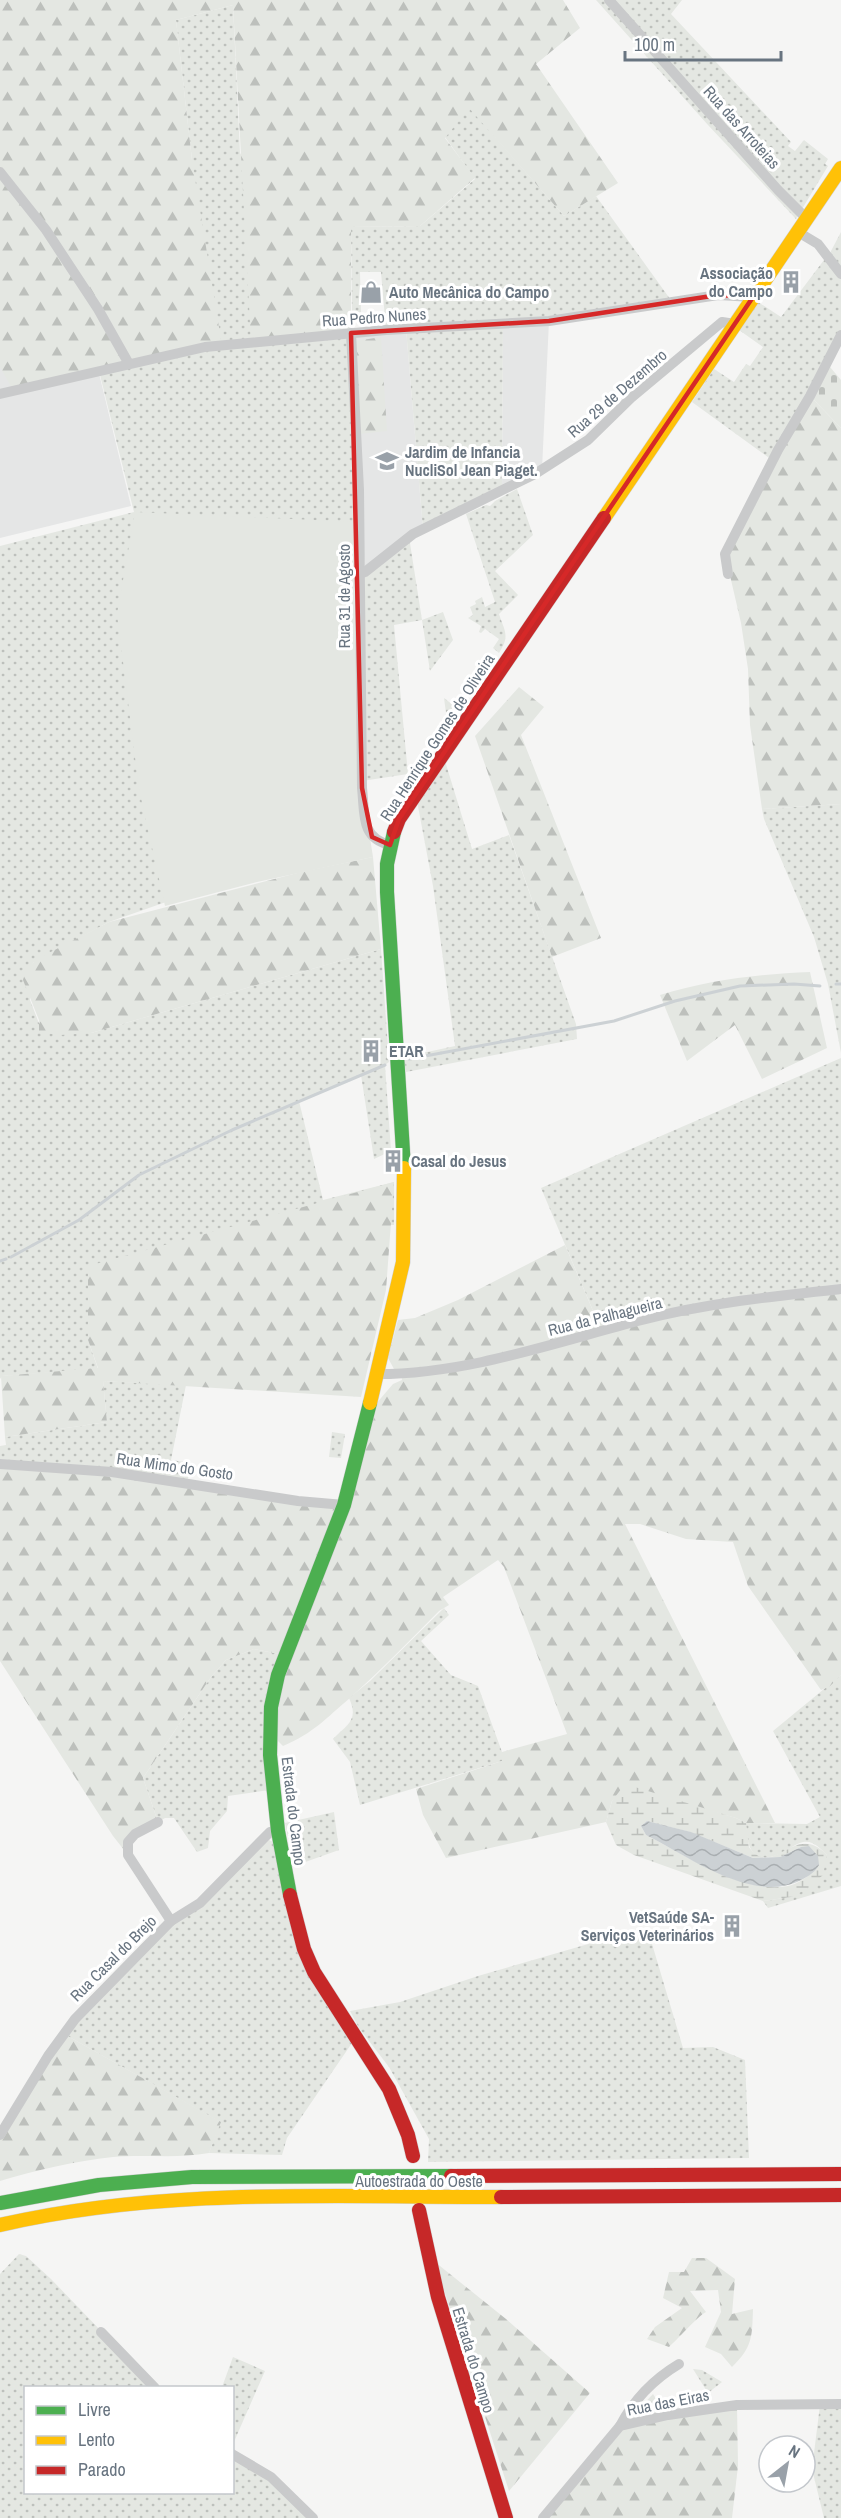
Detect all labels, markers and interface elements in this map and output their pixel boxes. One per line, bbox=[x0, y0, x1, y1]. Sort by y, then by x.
scale bar bbox=[625, 24, 781, 62]
text: 100 m bbox=[634, 32, 675, 57]
street label: Rua das Arroteias bbox=[699, 81, 785, 173]
place label: Associação do Campo bbox=[700, 262, 773, 302]
building icon: Associação do Campo bbox=[778, 269, 804, 295]
shop icon: Auto Mecânica do Campo bbox=[358, 279, 384, 305]
place label: Auto Mecânica do Campo bbox=[389, 281, 549, 303]
street label: Rua Pedro Nunes bbox=[321, 302, 427, 332]
street label: Rua 29 de Dezembro bbox=[563, 344, 671, 442]
place label: Jardim de Infancia NucliSol Jean Piaget. bbox=[405, 441, 538, 481]
school or university icon: Jardim de Infancia NucliSol Jean Piaget. bbox=[374, 448, 400, 474]
street label: Rua 31 de Agosto bbox=[333, 544, 355, 648]
street label: Rua Henrique Gomes de Oliveira bbox=[375, 648, 500, 825]
building icon: ETAR bbox=[358, 1038, 384, 1064]
place label: ETAR bbox=[389, 1040, 424, 1062]
building icon: Casal do Jesus bbox=[380, 1148, 406, 1174]
place label: Casal do Jesus bbox=[411, 1150, 507, 1172]
street label: Rua da Palhagueira bbox=[546, 1291, 665, 1341]
street label: Rua Mimo do Gosto bbox=[115, 1447, 235, 1485]
street label: Estrada do Campo bbox=[276, 1755, 312, 1867]
place label: VetSaúde SA- Serviços Veterinários bbox=[581, 1906, 715, 1946]
street label: Rua Casal do Brejo bbox=[65, 1910, 161, 2006]
building icon: VetSaúde SA- Serviços Veterinários bbox=[719, 1913, 745, 1939]
street label: Autoestrada do Oeste bbox=[354, 2170, 483, 2192]
street label: Estrada do Campo bbox=[447, 2304, 501, 2416]
street label: Rua das Eiras bbox=[625, 2383, 711, 2421]
legend bbox=[24, 2386, 234, 2494]
text: Livre bbox=[78, 2397, 111, 2422]
text: Lento bbox=[78, 2427, 115, 2452]
north arrow bbox=[757, 2434, 817, 2494]
text: N bbox=[785, 2439, 804, 2463]
text: Parado bbox=[78, 2457, 126, 2482]

